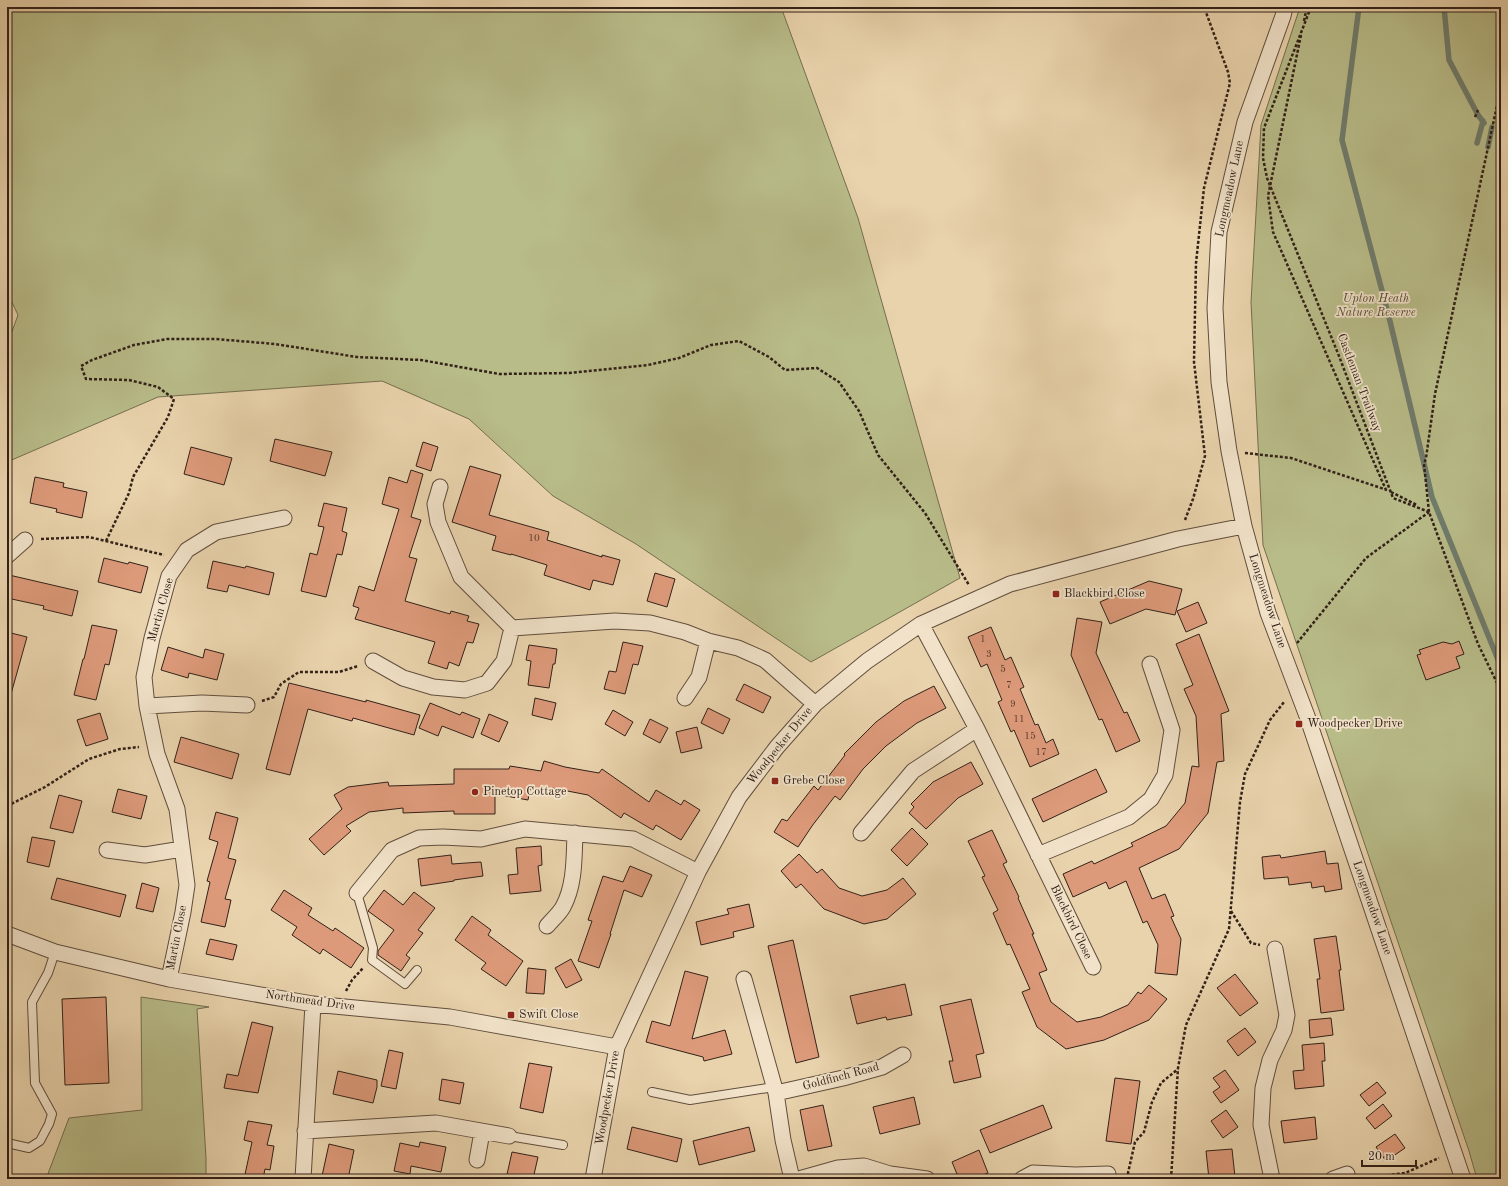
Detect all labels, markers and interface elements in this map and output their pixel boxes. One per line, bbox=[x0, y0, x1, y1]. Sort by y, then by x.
street label: Longmeadow Lane bbox=[1214, 139, 1246, 238]
park label: Upton Heath Nature Reserve bbox=[1335, 293, 1416, 319]
street label: Castleman Trailway bbox=[1335, 332, 1384, 434]
house number: 10 bbox=[528, 533, 540, 543]
street label: Longmeadow Lane bbox=[1246, 552, 1288, 650]
street label: Martin Close bbox=[146, 576, 176, 643]
place label: Blackbird Close bbox=[1064, 588, 1145, 600]
marker: Blackbird Close bbox=[1051, 589, 1061, 599]
house number: 1 bbox=[980, 634, 986, 644]
house number: 3 bbox=[986, 649, 992, 659]
house number: 5 bbox=[1000, 664, 1006, 674]
house number: 7 bbox=[1006, 680, 1012, 690]
house number: 9 bbox=[1010, 699, 1016, 709]
street label: Woodpecker Drive bbox=[745, 705, 815, 787]
house number: 11 bbox=[1013, 714, 1025, 724]
place label: Woodpecker Drive bbox=[1307, 718, 1403, 730]
marker: Woodpecker Drive bbox=[1294, 719, 1304, 729]
house number: 15 bbox=[1024, 731, 1036, 741]
house number: 17 bbox=[1035, 747, 1047, 757]
place label: Grebe Close bbox=[783, 775, 846, 787]
marker: Grebe Close bbox=[770, 776, 780, 786]
place label: Pinetop Cottage bbox=[483, 786, 567, 798]
marker: Pinetop Cottage bbox=[470, 787, 480, 797]
street label: Longmeadow Lane bbox=[1350, 859, 1394, 957]
street label: Blackbird Close bbox=[1048, 883, 1094, 961]
street label: Martin Close bbox=[165, 904, 189, 972]
street label: Northmead Drive bbox=[264, 989, 356, 1013]
place label: Swift Close bbox=[519, 1009, 579, 1021]
marker: Swift Close bbox=[506, 1010, 516, 1020]
street label: Woodpecker Drive bbox=[594, 1049, 622, 1146]
street label: Goldfinch Road bbox=[801, 1061, 881, 1093]
scale bar bbox=[1362, 1142, 1416, 1168]
text: 20 m bbox=[1368, 1151, 1395, 1163]

